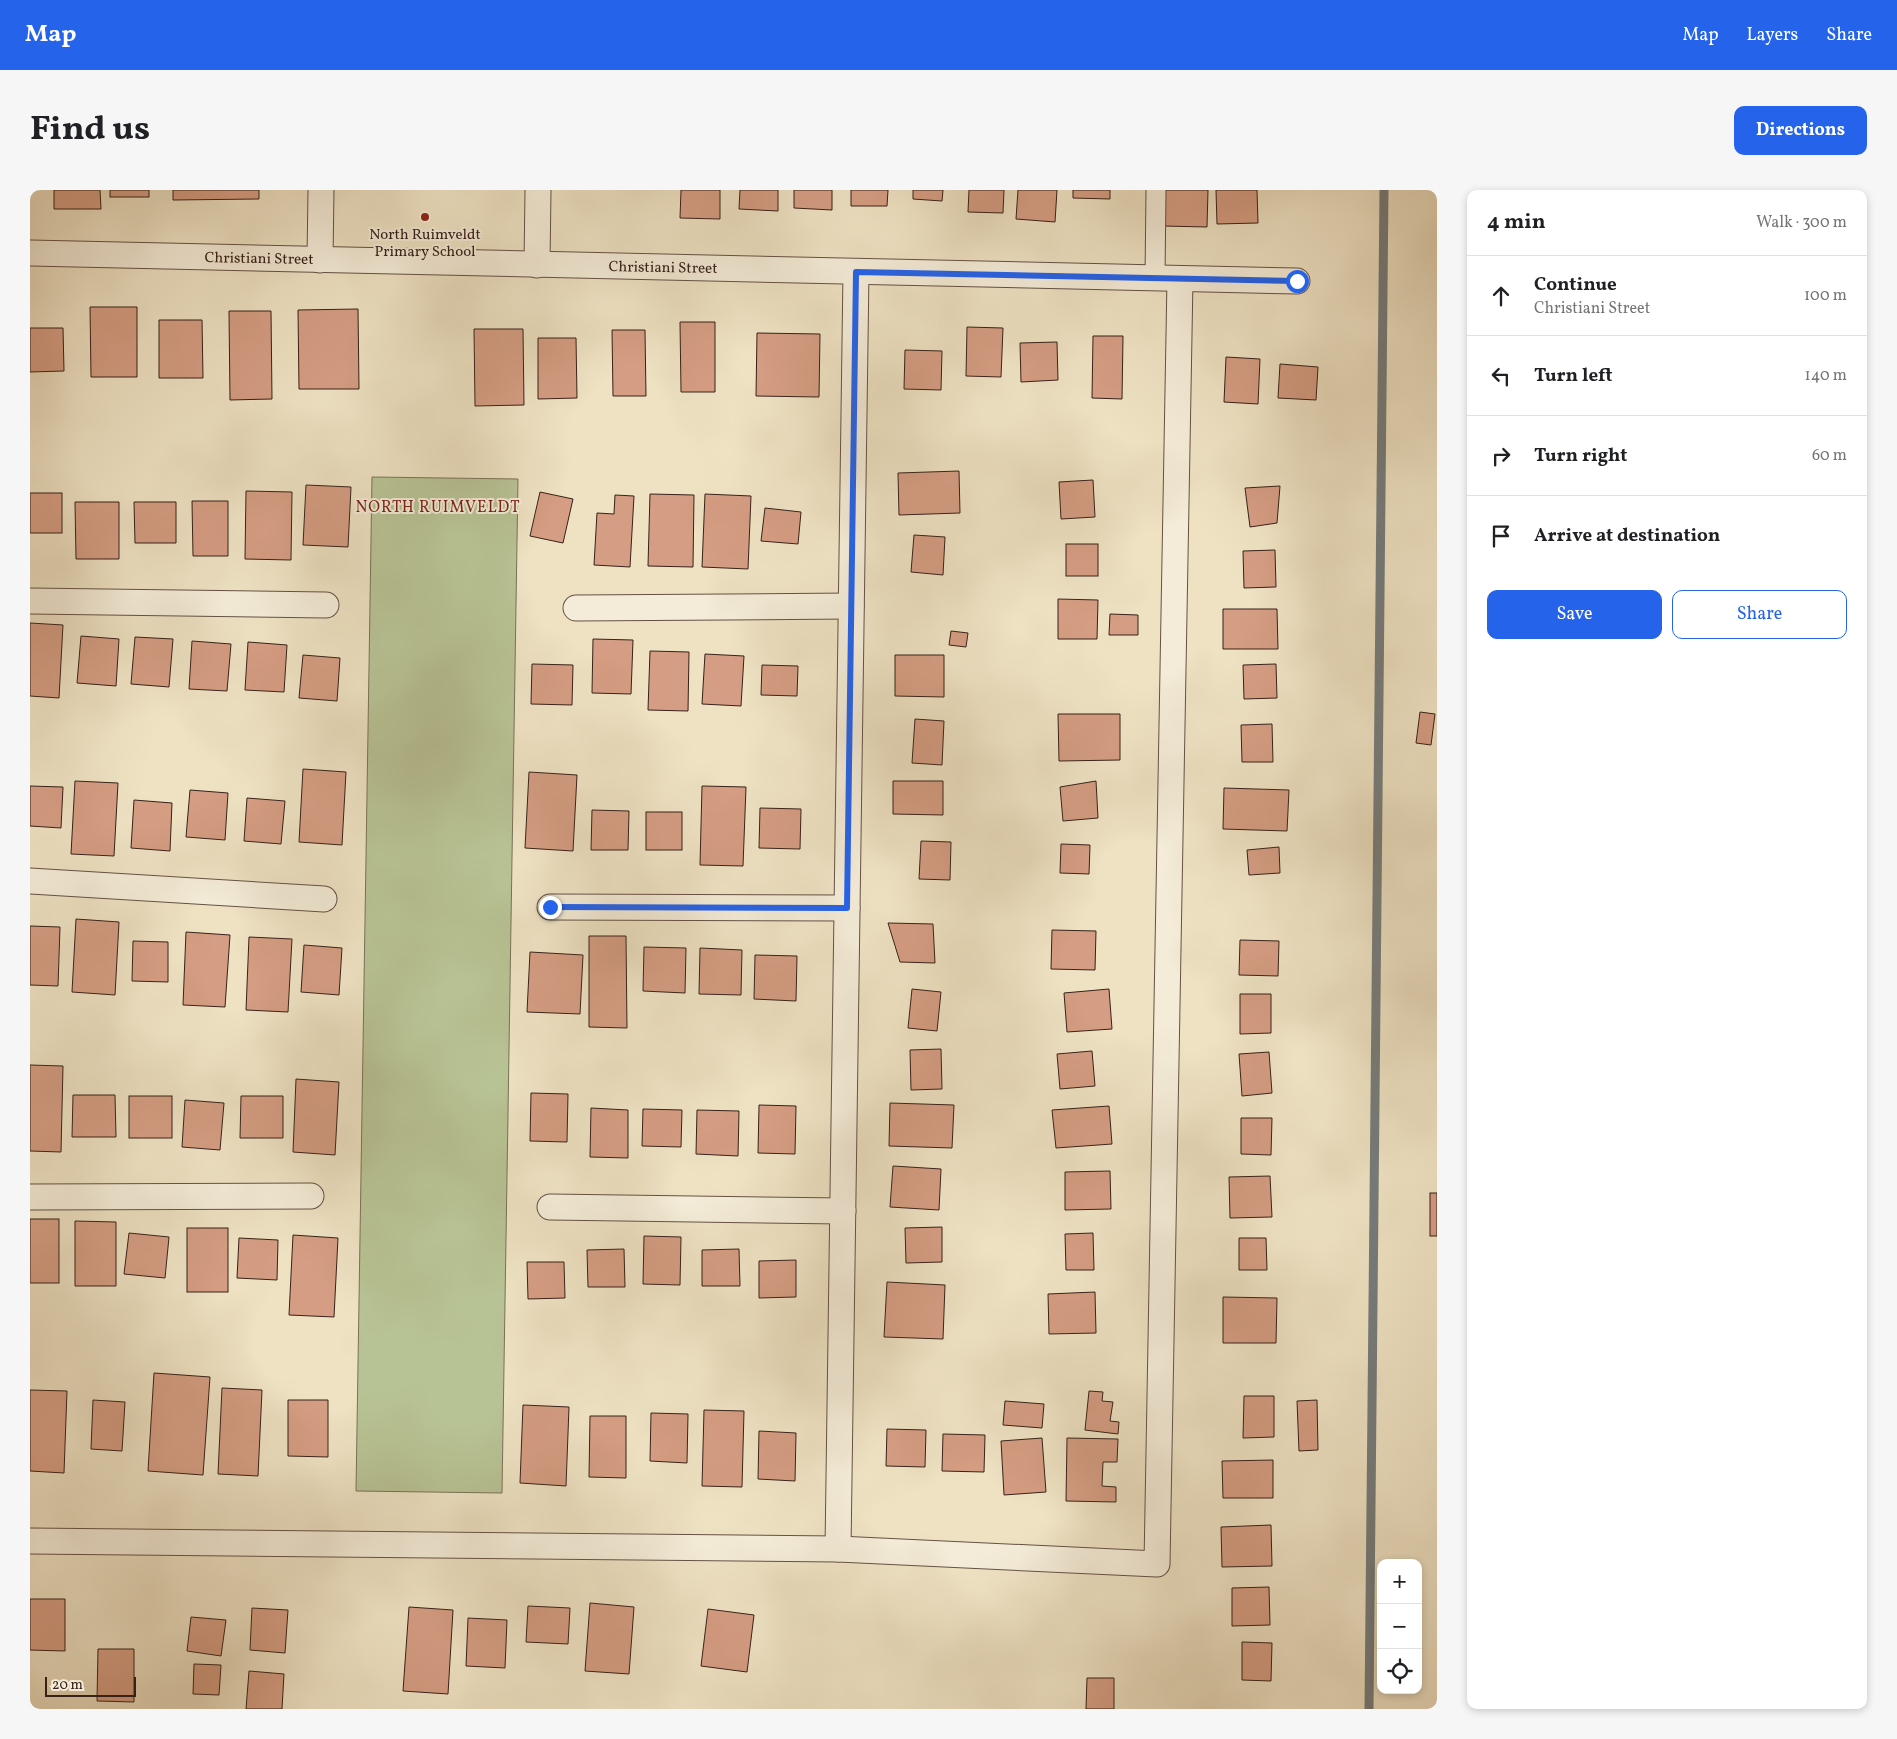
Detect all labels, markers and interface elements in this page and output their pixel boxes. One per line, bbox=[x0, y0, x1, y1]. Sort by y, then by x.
text: Map bbox=[25, 18, 76, 52]
text: Map bbox=[1682, 23, 1718, 48]
text: Layers bbox=[1746, 23, 1798, 48]
text: Share bbox=[1826, 23, 1872, 48]
text: Find us bbox=[30, 106, 150, 154]
button: Directions bbox=[1734, 106, 1867, 155]
text: 4 min bbox=[1487, 208, 1546, 237]
marker: North Ruimveldt Primary School bbox=[419, 211, 431, 223]
text: Walk · 300 m bbox=[1756, 212, 1847, 234]
place label: North Ruimveldt Primary School bbox=[369, 225, 481, 263]
street label: Christiani Street bbox=[204, 248, 314, 271]
street label: Christiani Street bbox=[608, 257, 718, 280]
route start bbox=[1286, 270, 1309, 293]
text: Continue bbox=[1534, 272, 1617, 298]
icon: ahead bbox=[1487, 282, 1515, 310]
text: 100 m bbox=[1804, 285, 1847, 307]
text: Christiani Street bbox=[1534, 298, 1650, 320]
icon: left bbox=[1487, 362, 1515, 390]
text: Turn left bbox=[1534, 363, 1613, 389]
text: 140 m bbox=[1805, 365, 1847, 387]
icon: right bbox=[1487, 442, 1515, 470]
text: Turn right bbox=[1534, 443, 1627, 469]
text: 60 m bbox=[1812, 445, 1847, 467]
district label: NORTH RUIMVELDT bbox=[355, 497, 521, 519]
icon: arrive bbox=[1487, 522, 1515, 550]
text: Arrive at destination bbox=[1534, 523, 1720, 549]
button: Save bbox=[1487, 590, 1662, 639]
button: Share bbox=[1672, 590, 1847, 639]
route end bbox=[539, 896, 562, 919]
map controls bbox=[1377, 1559, 1422, 1694]
button: + bbox=[1377, 1559, 1422, 1604]
button: − bbox=[1377, 1604, 1422, 1649]
button: locate bbox=[1377, 1649, 1422, 1694]
scale bar bbox=[45, 1674, 136, 1697]
text: 20 m bbox=[52, 1676, 83, 1695]

